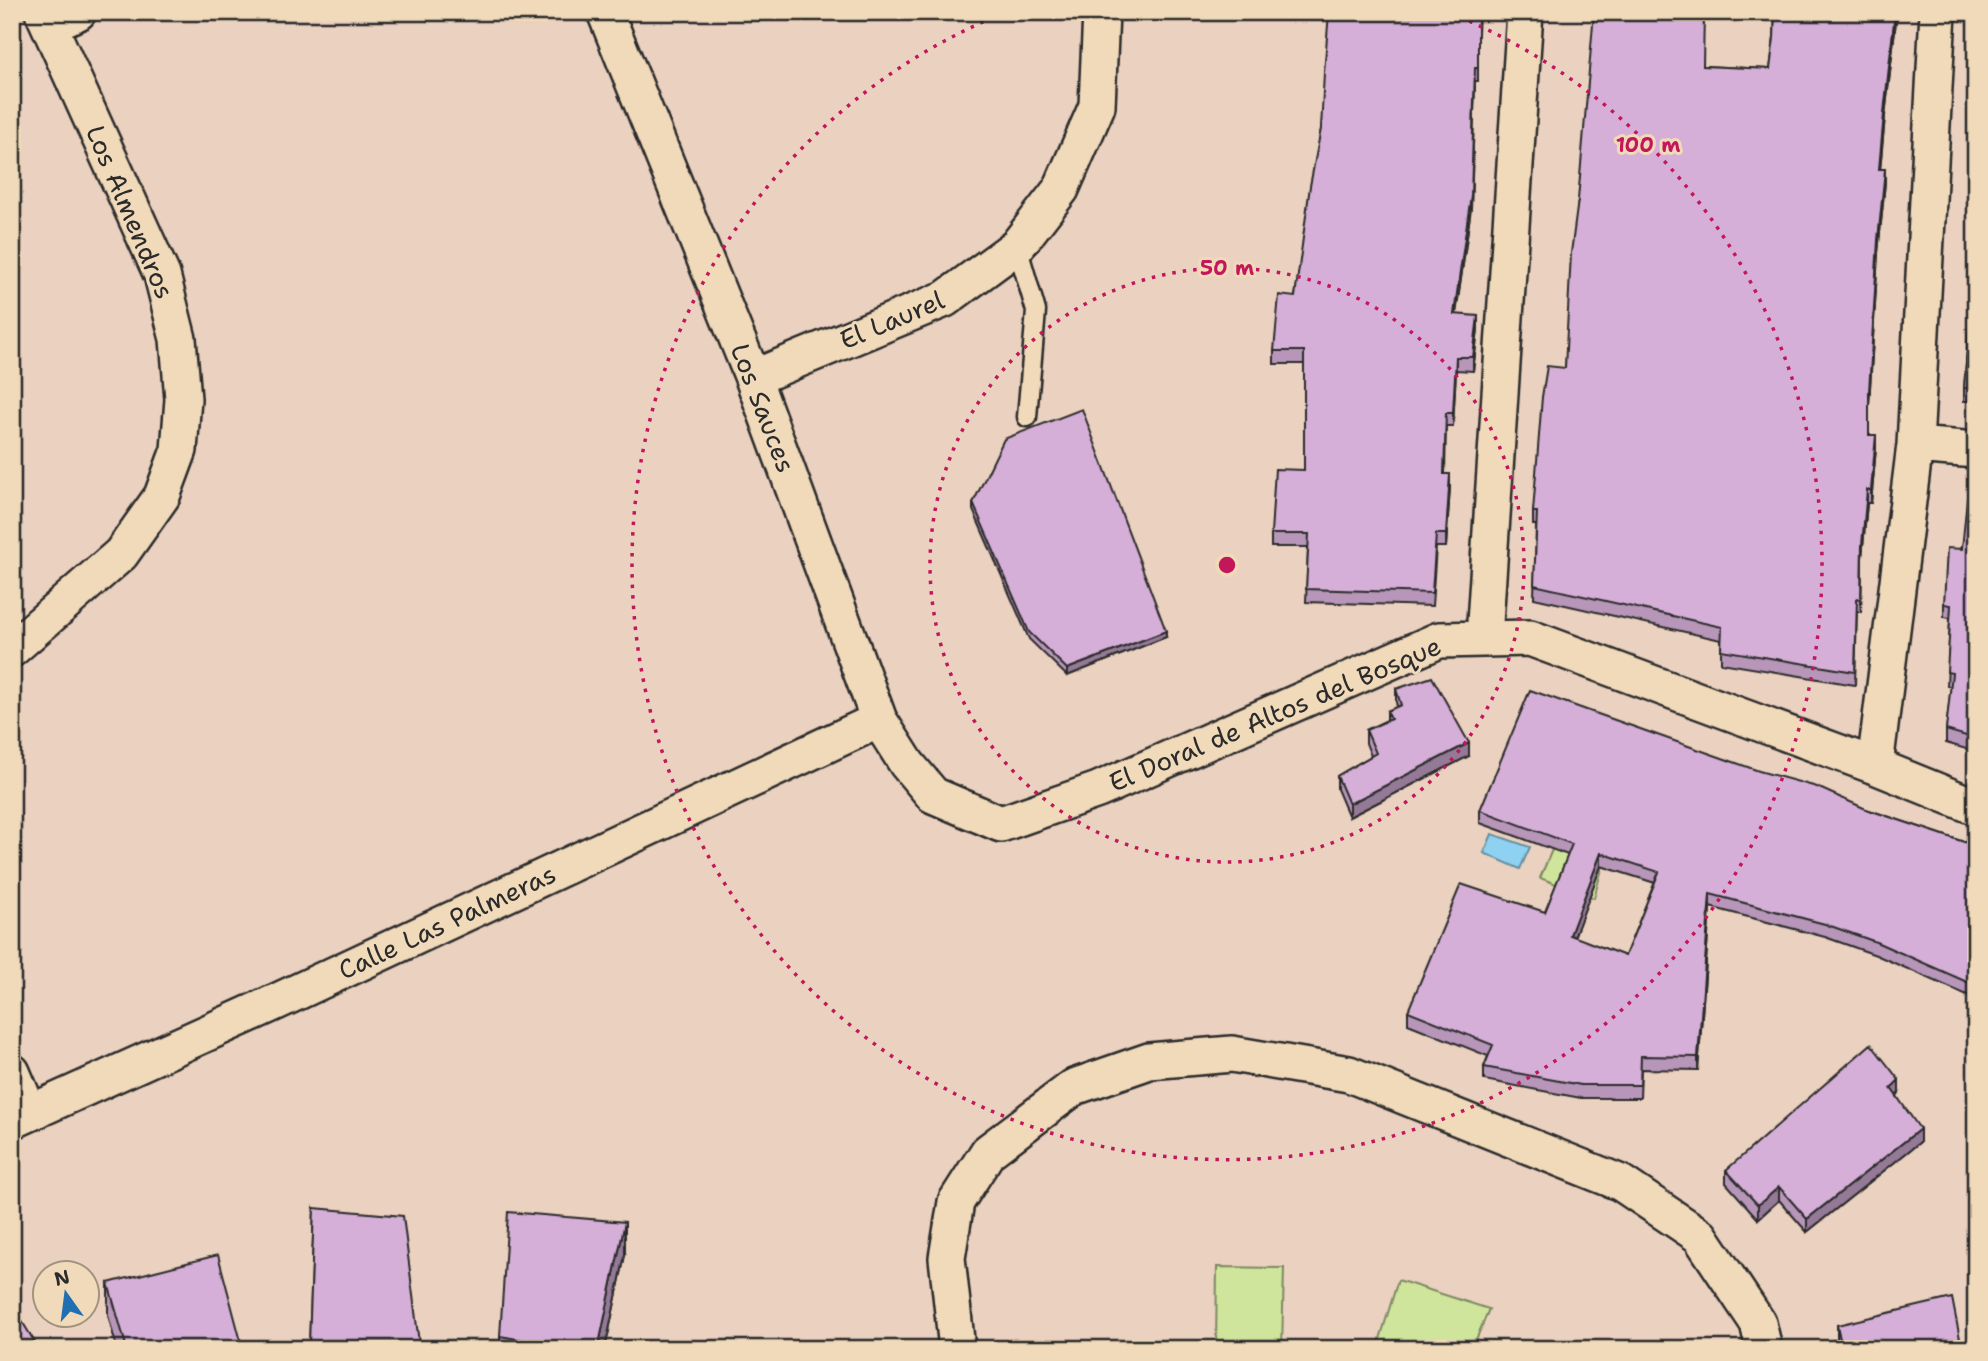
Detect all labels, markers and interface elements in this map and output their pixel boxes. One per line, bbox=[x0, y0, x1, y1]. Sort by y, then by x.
street label: Los Almendros bbox=[78, 120, 183, 304]
text: 100 m bbox=[1616, 131, 1680, 159]
text: 50 m bbox=[1200, 254, 1254, 282]
street label: El Laurel bbox=[834, 282, 950, 357]
street label: Los Sauces bbox=[723, 338, 804, 477]
centre of rings bbox=[1215, 553, 1239, 577]
street label: El Doral de Altos del Bosque bbox=[1103, 628, 1446, 799]
street label: Calle Las Palmeras bbox=[332, 856, 561, 987]
north arrow bbox=[32, 1260, 102, 1330]
text: N bbox=[52, 1264, 72, 1292]

